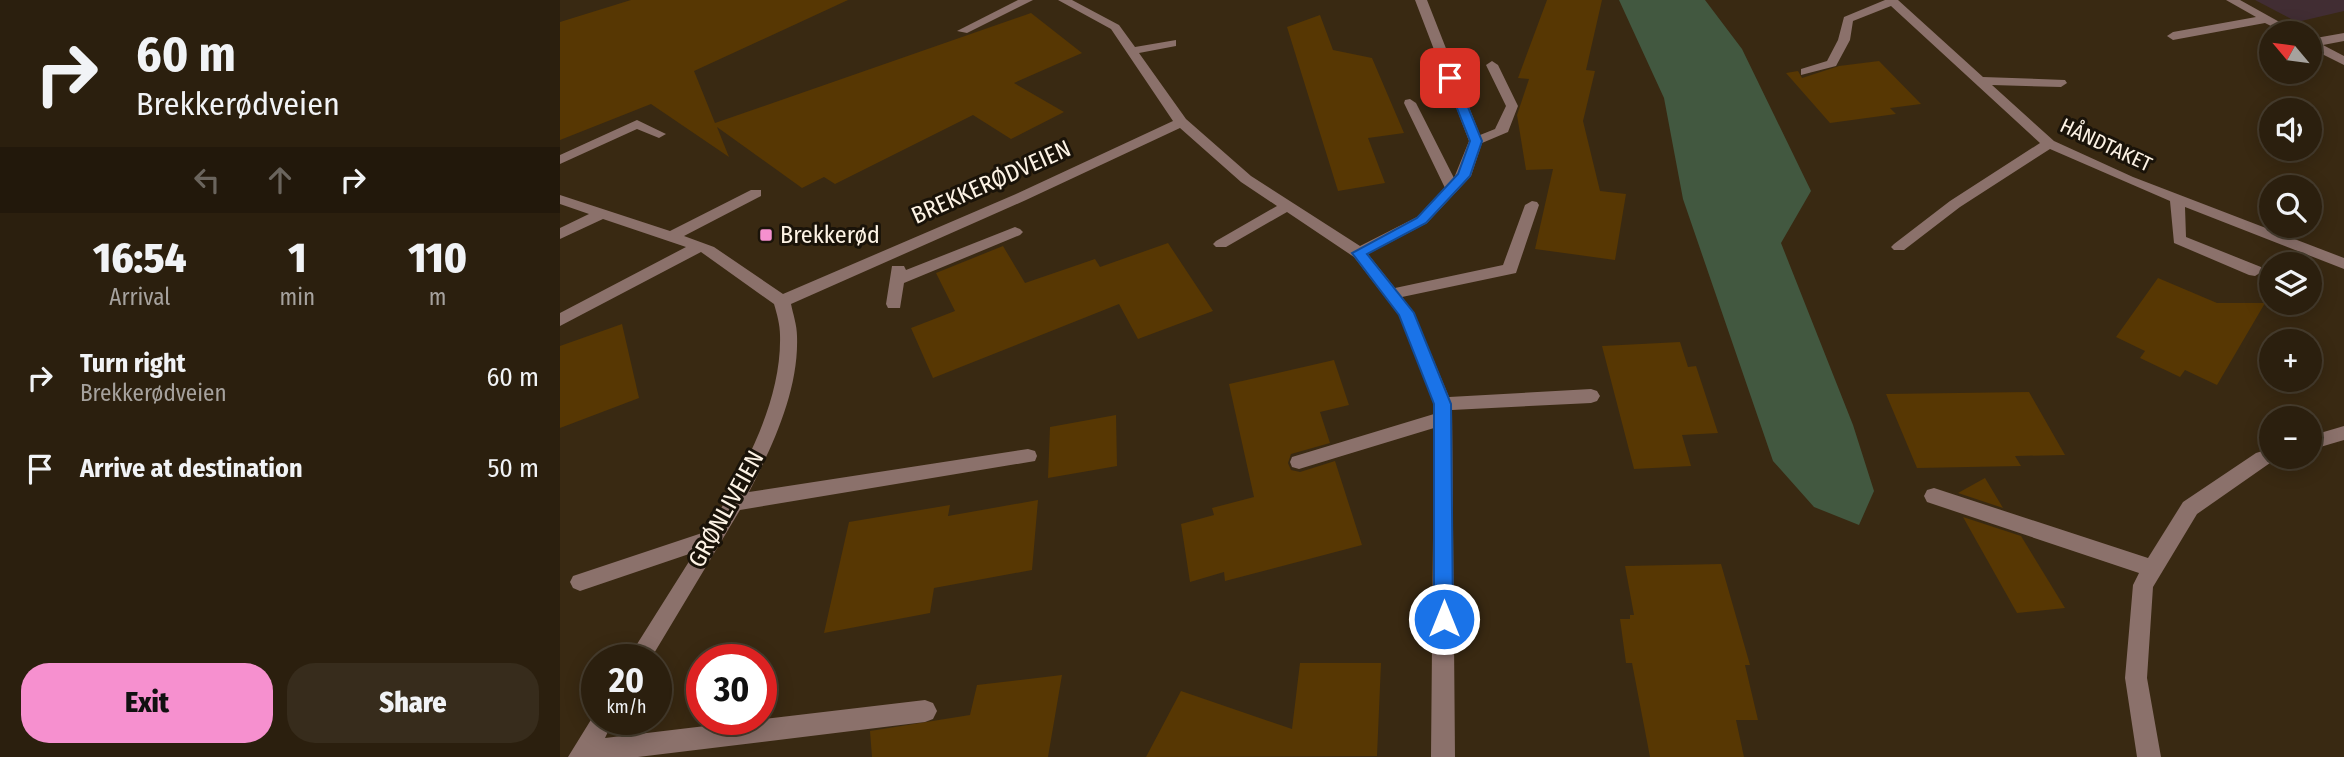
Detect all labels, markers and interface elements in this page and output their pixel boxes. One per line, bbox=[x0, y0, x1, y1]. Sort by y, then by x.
north arrow bbox=[2259, 21, 2322, 84]
map controls bbox=[2259, 21, 2322, 469]
text: 60 m bbox=[136, 25, 236, 84]
icon: right bbox=[21, 28, 112, 119]
pin bbox=[1420, 48, 1480, 108]
icon: arrive bbox=[1431, 59, 1469, 97]
text: Brekkerødveien bbox=[136, 85, 340, 123]
button: sound bbox=[2259, 98, 2322, 161]
street label: HÅNDTAKET bbox=[2056, 112, 2156, 178]
street label: BREKKERØDVEIEN bbox=[907, 134, 1075, 230]
icon: left bbox=[188, 161, 226, 199]
icon: ahead bbox=[261, 161, 299, 199]
icon: right bbox=[334, 161, 372, 199]
button: search bbox=[2259, 175, 2322, 238]
place label: Brekkerød bbox=[780, 221, 880, 249]
marker: Brekkerød bbox=[758, 227, 774, 243]
text: 16:54 bbox=[93, 233, 187, 283]
text: 1 bbox=[288, 233, 307, 283]
text: 110 bbox=[408, 233, 467, 283]
button: layers bbox=[2259, 252, 2322, 315]
text: Arrival bbox=[109, 283, 170, 311]
text: min bbox=[280, 283, 315, 311]
text: m bbox=[429, 283, 446, 311]
button: + bbox=[2259, 329, 2322, 392]
text: Turn right bbox=[80, 348, 186, 379]
icon: right bbox=[21, 359, 59, 397]
text: 60 m bbox=[486, 362, 539, 393]
text: Brekkerødveien bbox=[80, 379, 227, 407]
button: − bbox=[2259, 406, 2322, 469]
street label: GRØNLIVEIEN bbox=[683, 446, 769, 572]
icon: arrive bbox=[21, 450, 59, 488]
text: Arrive at destination bbox=[80, 453, 303, 484]
text: 50 m bbox=[487, 453, 539, 484]
position arrow bbox=[1407, 582, 1481, 656]
speed limit sign: 30 bbox=[686, 644, 777, 735]
text: 20 bbox=[609, 659, 644, 701]
button: Exit bbox=[21, 663, 273, 743]
button: Share bbox=[287, 663, 539, 743]
text: km/h bbox=[606, 696, 647, 718]

